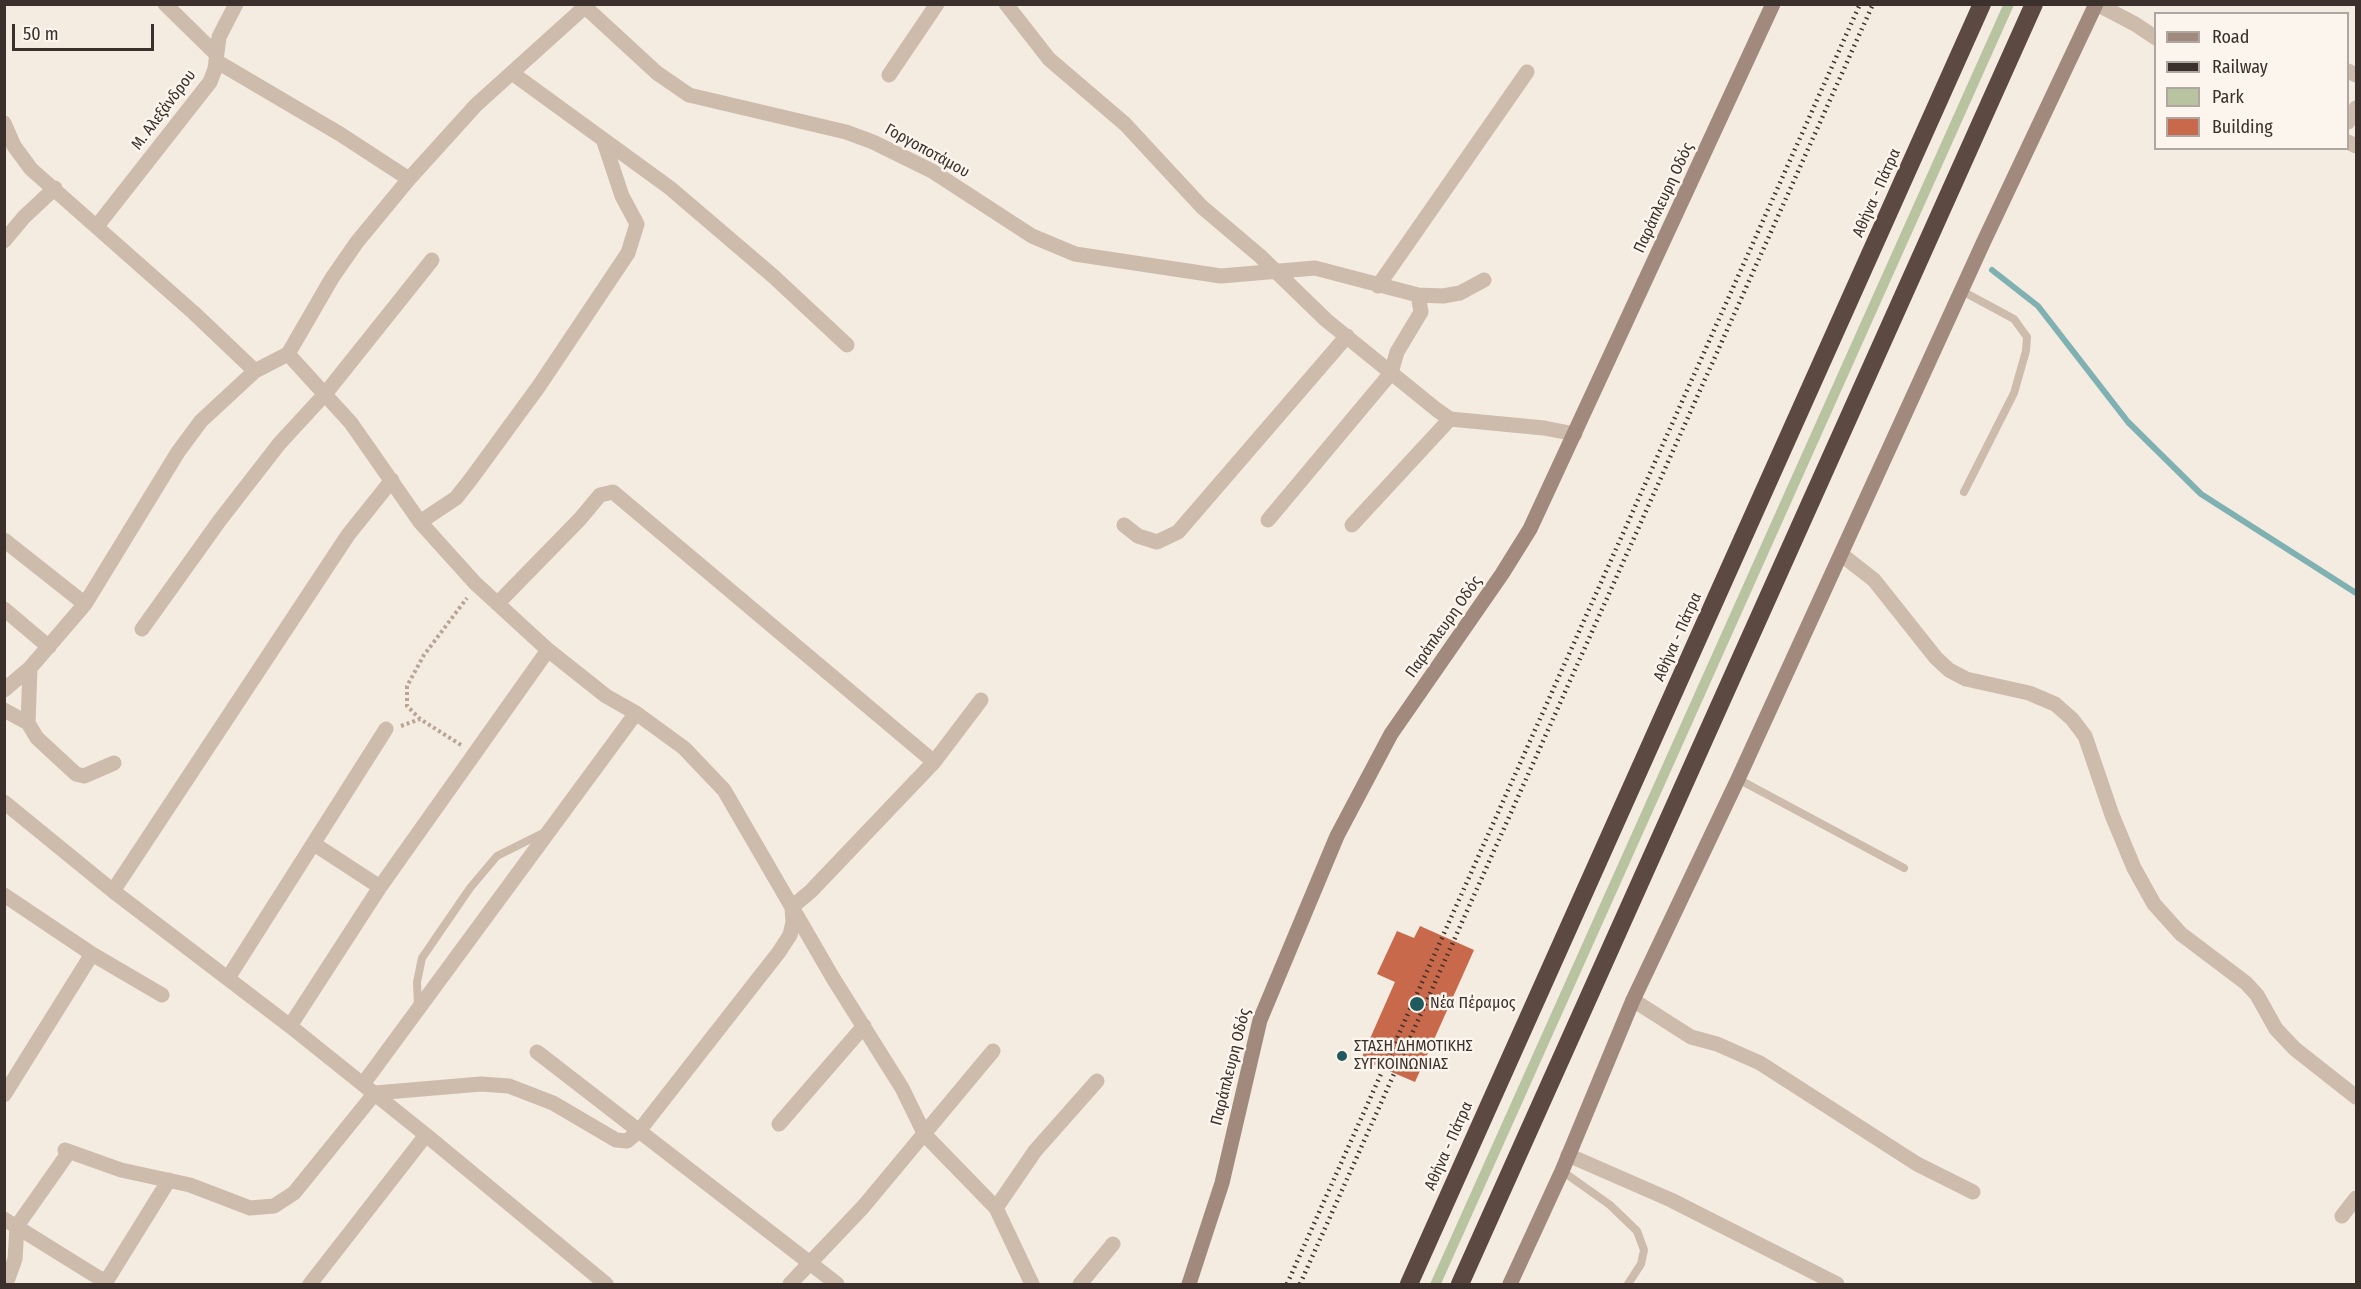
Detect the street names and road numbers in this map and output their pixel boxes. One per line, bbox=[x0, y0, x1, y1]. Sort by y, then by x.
street label: Μ. Αλεξάνδρου bbox=[128, 66, 200, 154]
street label: Γοργοποτάμου bbox=[881, 120, 973, 182]
street label: Παράπλευρη Οδός bbox=[1630, 140, 1698, 256]
street label: Αθήνα - Πάτρα bbox=[1849, 146, 1905, 240]
street label: Παράπλευρη Οδός bbox=[1402, 572, 1486, 682]
street label: Αθήνα - Πάτρα bbox=[1650, 590, 1706, 684]
street label: Παράπλευρη Οδός bbox=[1207, 1007, 1255, 1127]
street label: Αθήνα - Πάτρα bbox=[1421, 1099, 1477, 1193]

